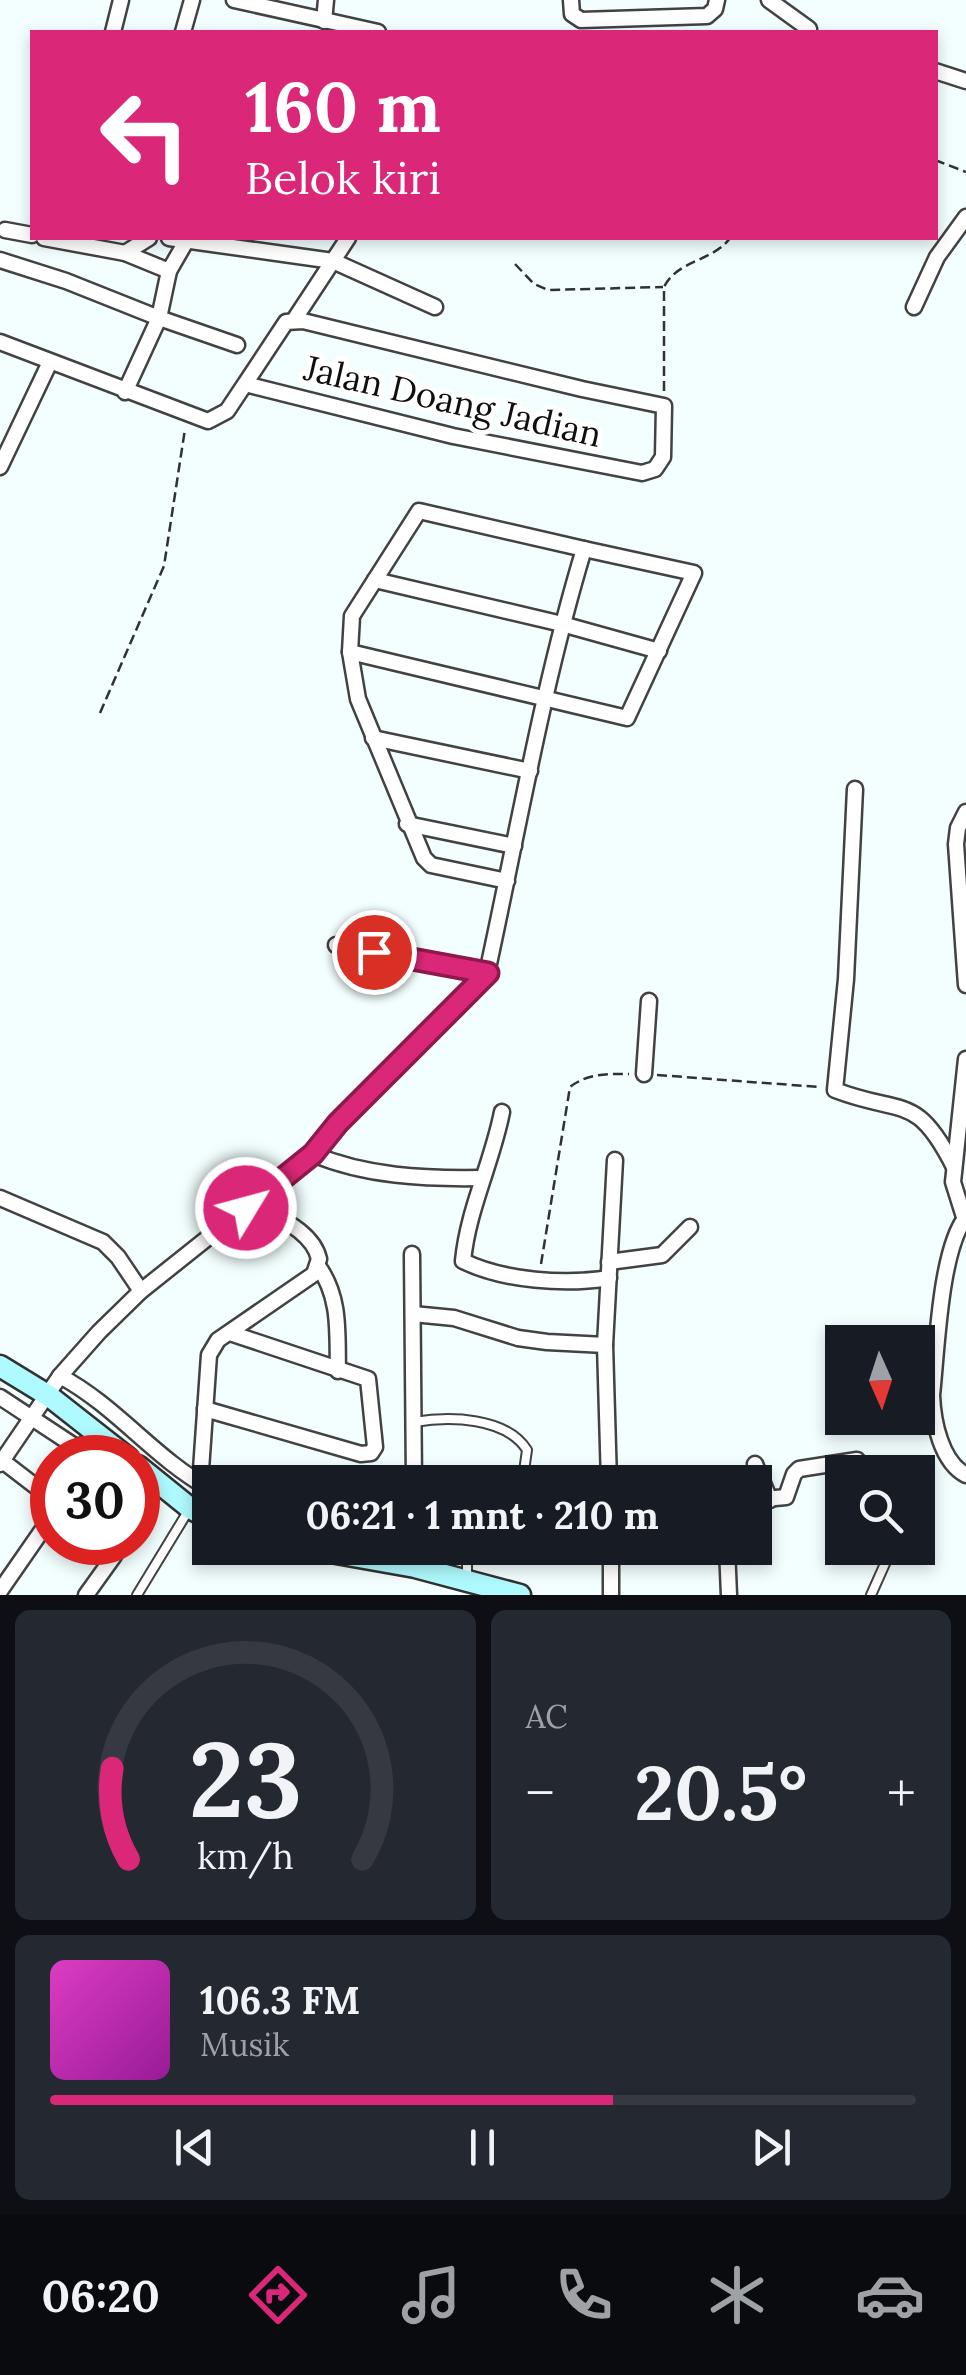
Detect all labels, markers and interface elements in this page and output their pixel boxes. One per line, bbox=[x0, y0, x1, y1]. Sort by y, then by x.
text: 160 m bbox=[245, 62, 441, 151]
icon: left bbox=[80, 70, 210, 200]
text: Belok kiri bbox=[245, 149, 441, 206]
street label: Jalan Doang Jadian bbox=[299, 345, 606, 457]
pin bbox=[332, 910, 417, 995]
icon: arrive bbox=[347, 925, 402, 980]
position arrow bbox=[194, 1156, 298, 1260]
north arrow bbox=[825, 1325, 935, 1435]
map controls bbox=[825, 1325, 935, 1565]
speed limit sign: 30 bbox=[30, 1435, 160, 1565]
button: search bbox=[825, 1455, 935, 1565]
text: 06:21 · 1 mnt · 210 m bbox=[305, 1491, 659, 1539]
text: AC bbox=[526, 1696, 568, 1737]
text: 23 bbox=[188, 1712, 302, 1845]
text: 20.5° bbox=[634, 1745, 807, 1841]
text: − bbox=[526, 1758, 555, 1828]
text: + bbox=[887, 1758, 916, 1828]
text: km/h bbox=[197, 1833, 294, 1879]
text: 106.3 FM bbox=[200, 1976, 360, 2024]
text: Musik bbox=[200, 2024, 289, 2065]
icon: previous bbox=[167, 2120, 222, 2175]
icon: pause bbox=[455, 2120, 510, 2175]
icon: next bbox=[744, 2120, 799, 2175]
icon: directions bbox=[243, 2260, 313, 2330]
icon: music bbox=[396, 2260, 466, 2330]
icon: phone bbox=[549, 2260, 619, 2330]
icon: climate bbox=[702, 2260, 772, 2330]
icon: car bbox=[855, 2260, 925, 2330]
text: 06:20 bbox=[41, 2267, 160, 2324]

